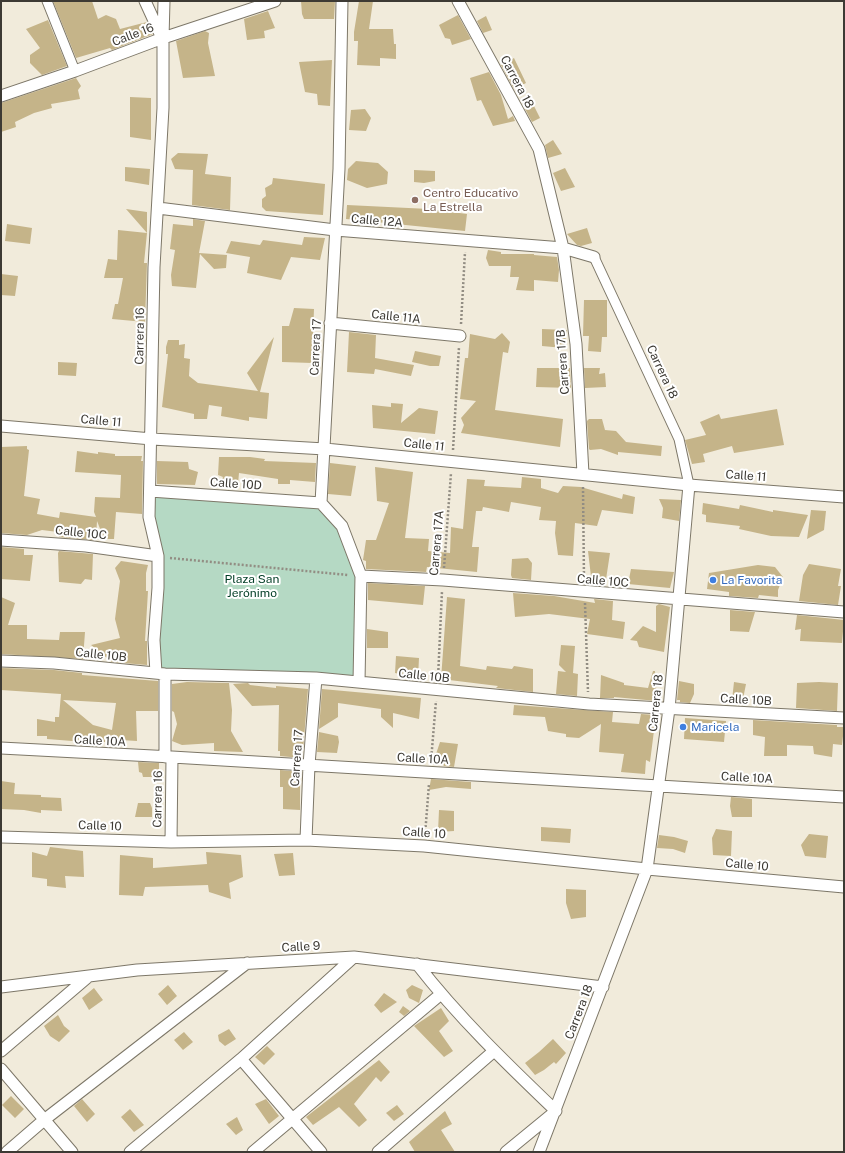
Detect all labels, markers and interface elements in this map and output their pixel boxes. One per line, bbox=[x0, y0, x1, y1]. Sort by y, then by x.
street label: Calle 16 bbox=[110, 20, 156, 50]
street label: Carrera 18 bbox=[497, 53, 537, 111]
place label: Centro Educativo La Estrella bbox=[423, 186, 518, 214]
marker: Centro Educativo La Estrella bbox=[410, 195, 420, 205]
street label: Calle 12A bbox=[351, 212, 403, 230]
street label: Carrera 16 bbox=[132, 307, 148, 365]
street label: Calle 11A bbox=[371, 307, 421, 327]
street label: Carrera 17 bbox=[307, 318, 325, 376]
street label: Carrera 17B bbox=[554, 329, 572, 395]
street label: Carrera 18 bbox=[643, 343, 681, 401]
street label: Calle 11 bbox=[80, 412, 122, 430]
street label: Calle 11 bbox=[403, 436, 445, 454]
street label: Calle 11 bbox=[725, 467, 767, 485]
street label: Calle 10D bbox=[210, 475, 262, 493]
street label: Carrera 17A bbox=[427, 510, 447, 576]
street label: Calle 10C bbox=[54, 523, 108, 543]
park label: Plaza San Jerónimo bbox=[225, 572, 279, 600]
street label: Calle 10C bbox=[577, 572, 629, 590]
place label: La Favorita bbox=[721, 573, 782, 587]
marker: La Favorita bbox=[708, 575, 718, 585]
street label: Calle 10B bbox=[75, 645, 127, 665]
street label: Calle 10B bbox=[398, 666, 450, 686]
street label: Carrera 18 bbox=[646, 674, 666, 732]
street label: Calle 10B bbox=[720, 691, 772, 709]
place label: Maricela bbox=[691, 720, 739, 734]
marker: Maricela bbox=[678, 722, 688, 732]
street label: Carrera 17 bbox=[288, 729, 306, 787]
street label: Calle 10A bbox=[74, 732, 126, 750]
street label: Calle 10A bbox=[397, 750, 449, 768]
street label: Calle 10A bbox=[721, 769, 773, 787]
street label: Carrera 16 bbox=[150, 770, 166, 828]
street label: Calle 10 bbox=[78, 818, 122, 834]
street label: Calle 10 bbox=[402, 824, 446, 842]
street label: Calle 10 bbox=[725, 856, 769, 874]
street label: Calle 9 bbox=[281, 939, 321, 955]
street label: Carrera 18 bbox=[562, 983, 596, 1041]

